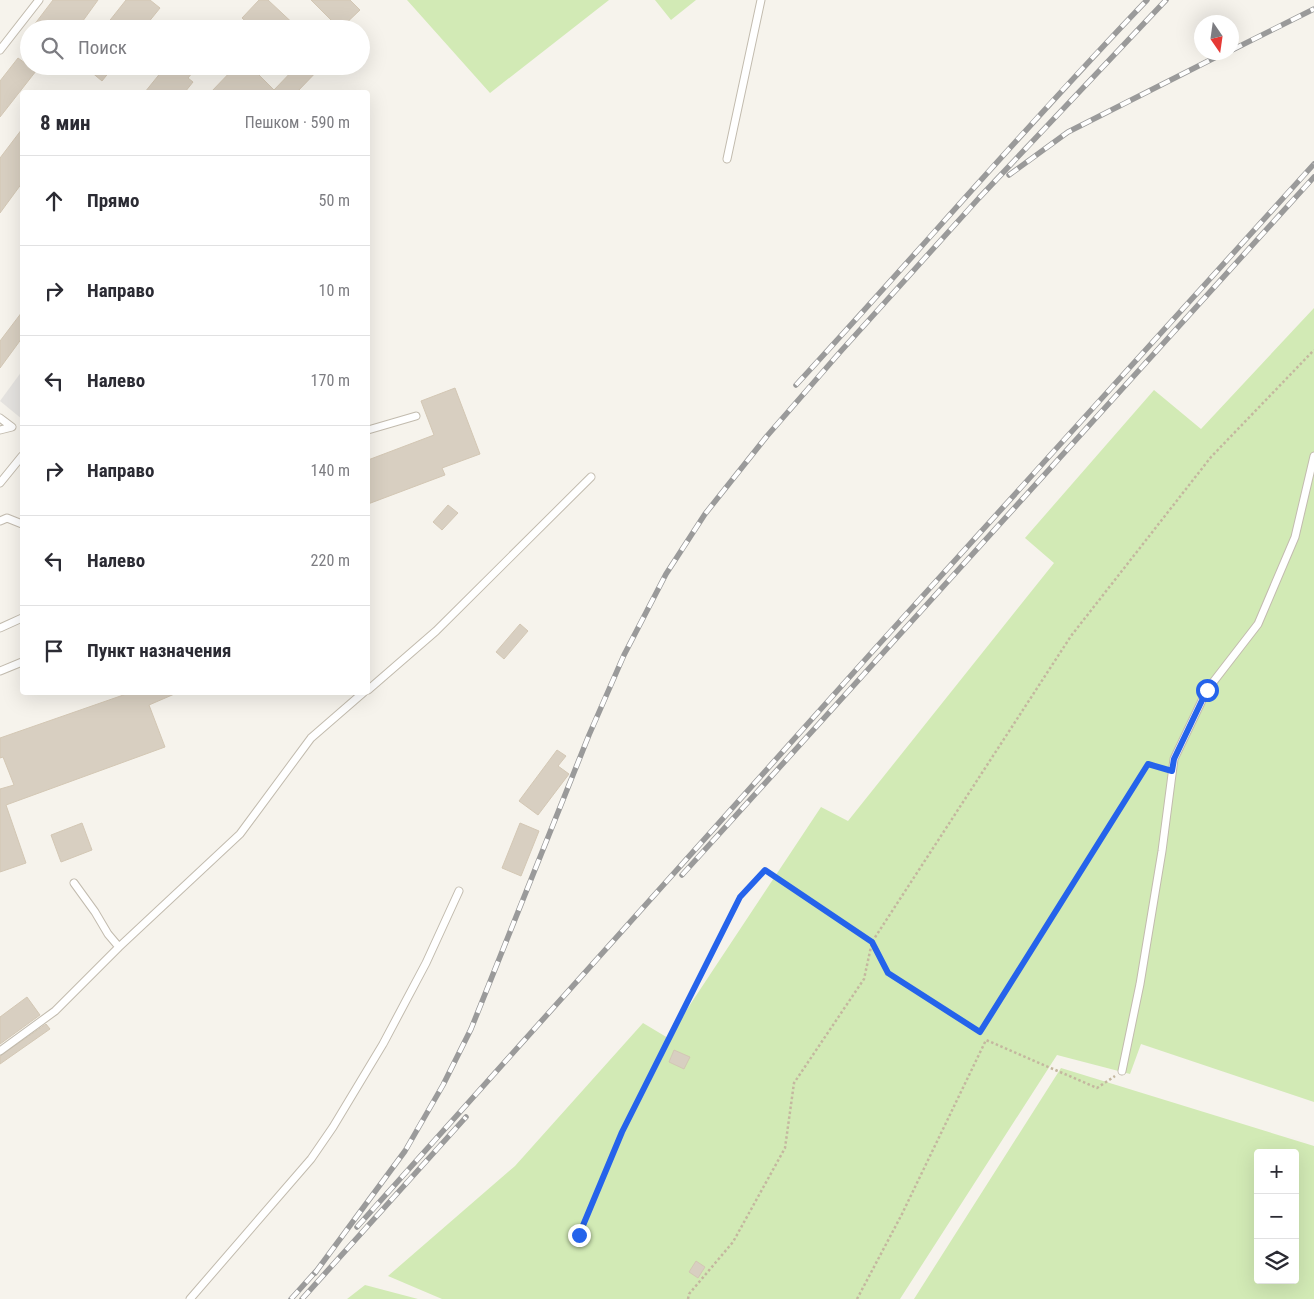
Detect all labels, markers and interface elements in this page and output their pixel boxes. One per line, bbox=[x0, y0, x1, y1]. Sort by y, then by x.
north arrow bbox=[1194, 15, 1239, 60]
search box bbox=[20, 20, 370, 75]
icon: search bbox=[38, 34, 66, 62]
text: Поиск bbox=[78, 36, 127, 59]
text: 8 мин bbox=[40, 111, 90, 135]
text: Пешком · 590 m bbox=[245, 113, 350, 132]
icon: ahead bbox=[40, 187, 68, 215]
text: Прямо bbox=[87, 189, 140, 212]
text: 50 m bbox=[318, 191, 350, 210]
icon: right bbox=[40, 277, 68, 305]
text: Направо bbox=[87, 279, 154, 302]
text: 10 m bbox=[318, 281, 350, 300]
icon: left bbox=[40, 367, 68, 395]
text: Налево bbox=[87, 369, 145, 392]
text: 170 m bbox=[311, 371, 350, 390]
icon: right bbox=[40, 457, 68, 485]
text: Направо bbox=[87, 459, 154, 482]
text: 140 m bbox=[311, 461, 350, 480]
icon: left bbox=[40, 547, 68, 575]
text: Налево bbox=[87, 549, 145, 572]
text: 220 m bbox=[311, 551, 350, 570]
icon: arrive bbox=[40, 637, 68, 665]
text: Пункт назначения bbox=[87, 639, 231, 662]
route start bbox=[1196, 679, 1219, 702]
map controls bbox=[1254, 1149, 1299, 1284]
button: + bbox=[1254, 1149, 1299, 1194]
button: − bbox=[1254, 1194, 1299, 1239]
route end bbox=[568, 1224, 591, 1247]
button: layers bbox=[1254, 1239, 1299, 1284]

